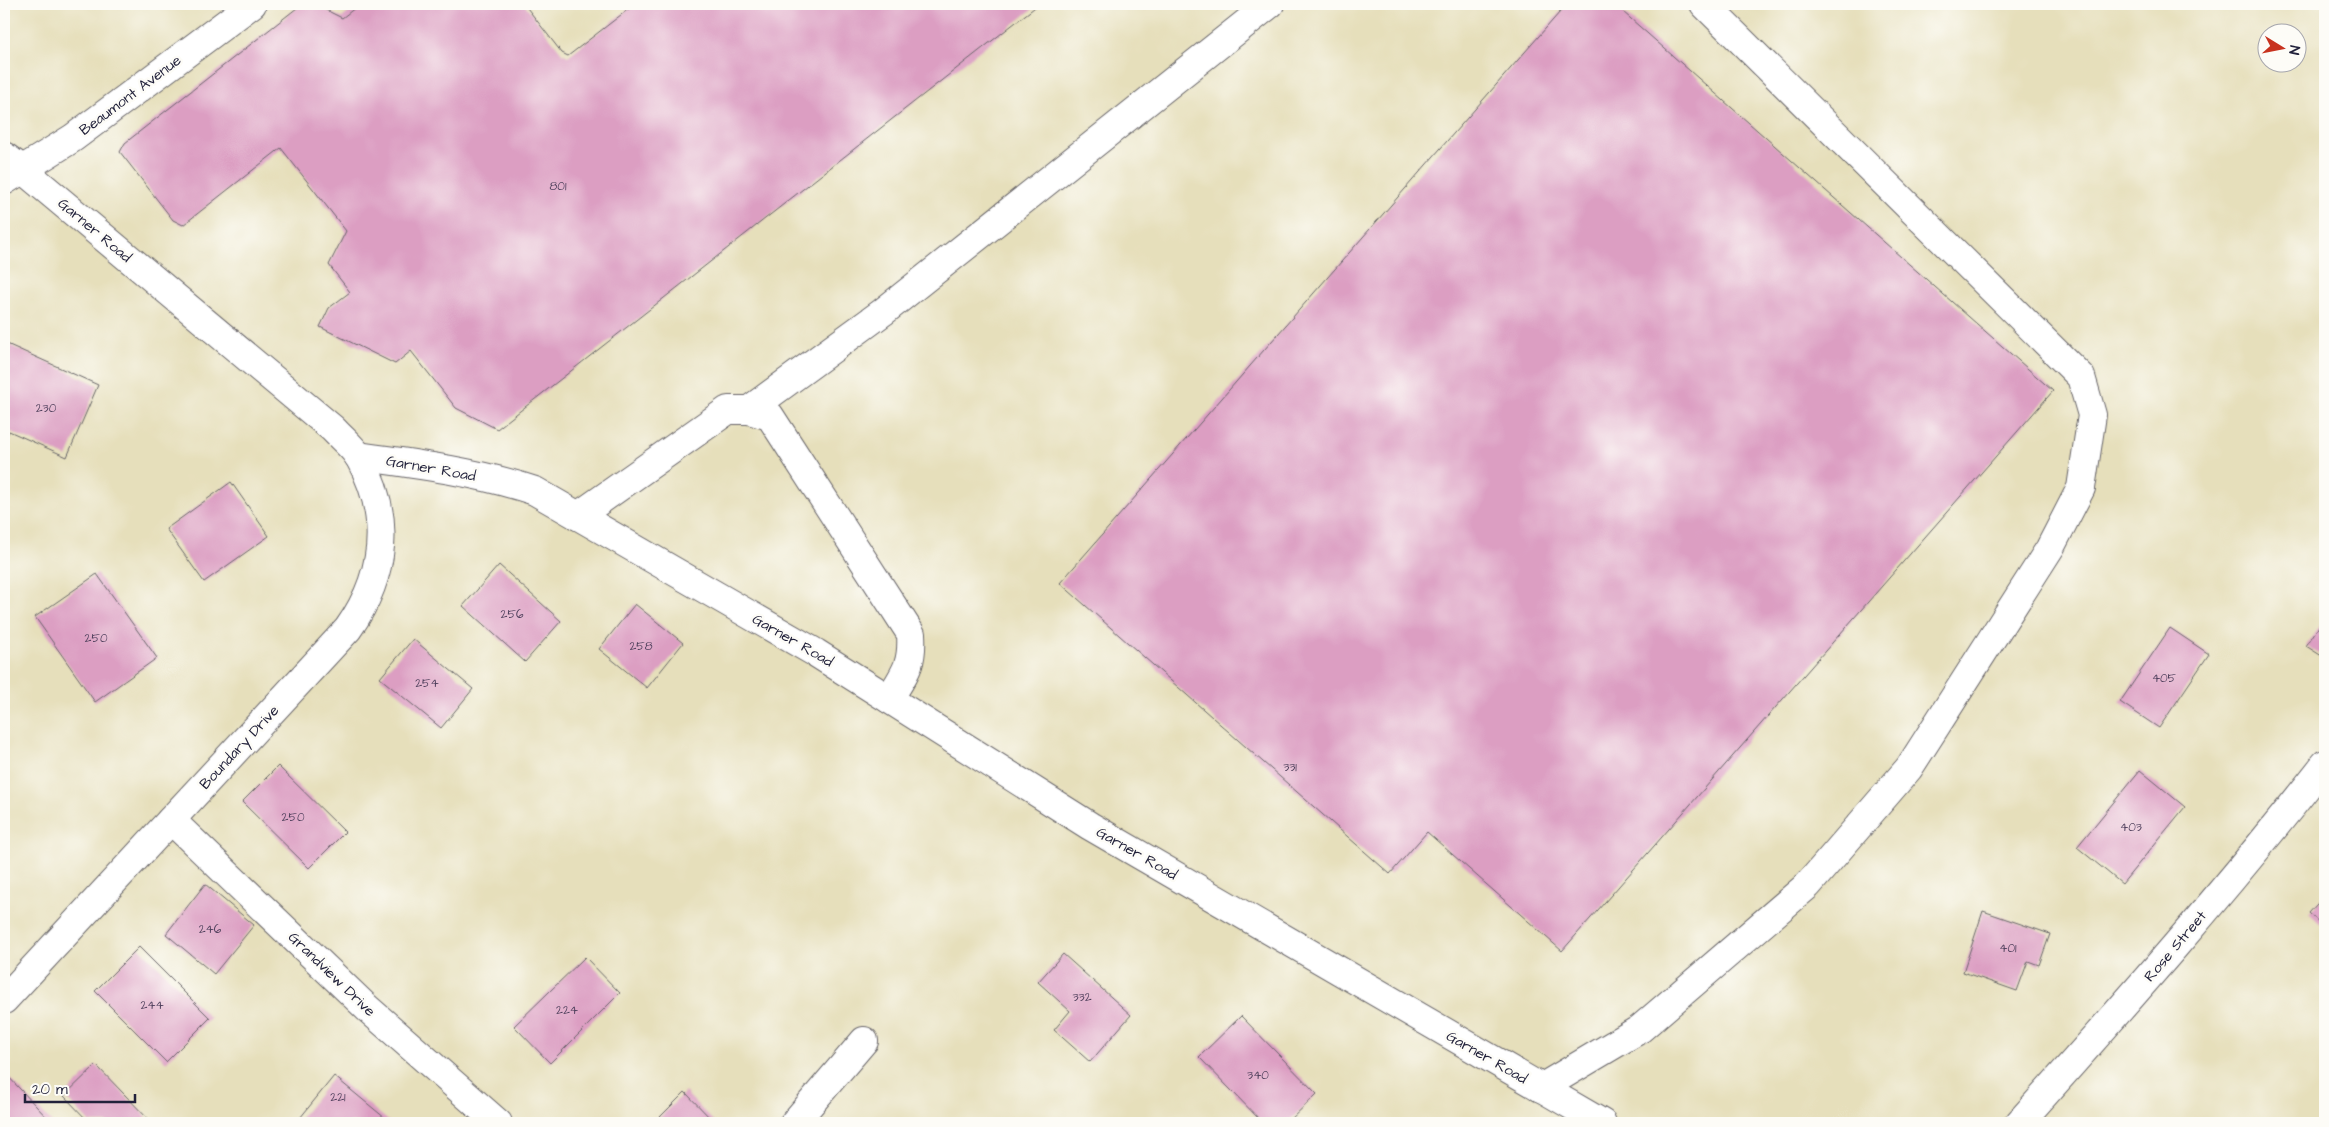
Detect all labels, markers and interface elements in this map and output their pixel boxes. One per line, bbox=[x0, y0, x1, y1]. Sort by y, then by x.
north arrow bbox=[2256, 22, 2306, 72]
text: N bbox=[2283, 44, 2304, 56]
street label: Beaumont Avenue bbox=[75, 50, 186, 141]
house number: 801 bbox=[550, 178, 567, 195]
street label: Garner Road bbox=[53, 193, 136, 268]
house number: 230 bbox=[36, 400, 57, 417]
street label: Garner Road bbox=[384, 450, 478, 487]
house number: 256 bbox=[501, 606, 524, 623]
street label: Garner Road bbox=[748, 609, 838, 672]
house number: 250 bbox=[85, 630, 108, 647]
house number: 258 bbox=[629, 638, 653, 655]
house number: 405 bbox=[2152, 670, 2177, 687]
house number: 254 bbox=[415, 675, 439, 692]
street label: Boundary Drive bbox=[195, 701, 285, 795]
house number: 331 bbox=[1283, 759, 1297, 776]
house number: 250 bbox=[282, 809, 305, 826]
house number: 403 bbox=[2120, 819, 2142, 836]
street label: Garner Road bbox=[1092, 822, 1182, 885]
street label: Rose Street bbox=[2139, 906, 2211, 986]
house number: 246 bbox=[199, 921, 222, 938]
street label: Grandview Drive bbox=[283, 927, 380, 1021]
house number: 401 bbox=[1999, 940, 2017, 957]
house number: 332 bbox=[1072, 989, 1092, 1006]
house number: 244 bbox=[140, 997, 164, 1014]
house number: 224 bbox=[556, 1002, 578, 1019]
street label: Garner Road bbox=[1442, 1026, 1532, 1089]
house number: 340 bbox=[1247, 1067, 1269, 1084]
scale bar bbox=[25, 1072, 135, 1104]
text: 20 m bbox=[32, 1079, 68, 1100]
house number: 221 bbox=[330, 1089, 346, 1106]

